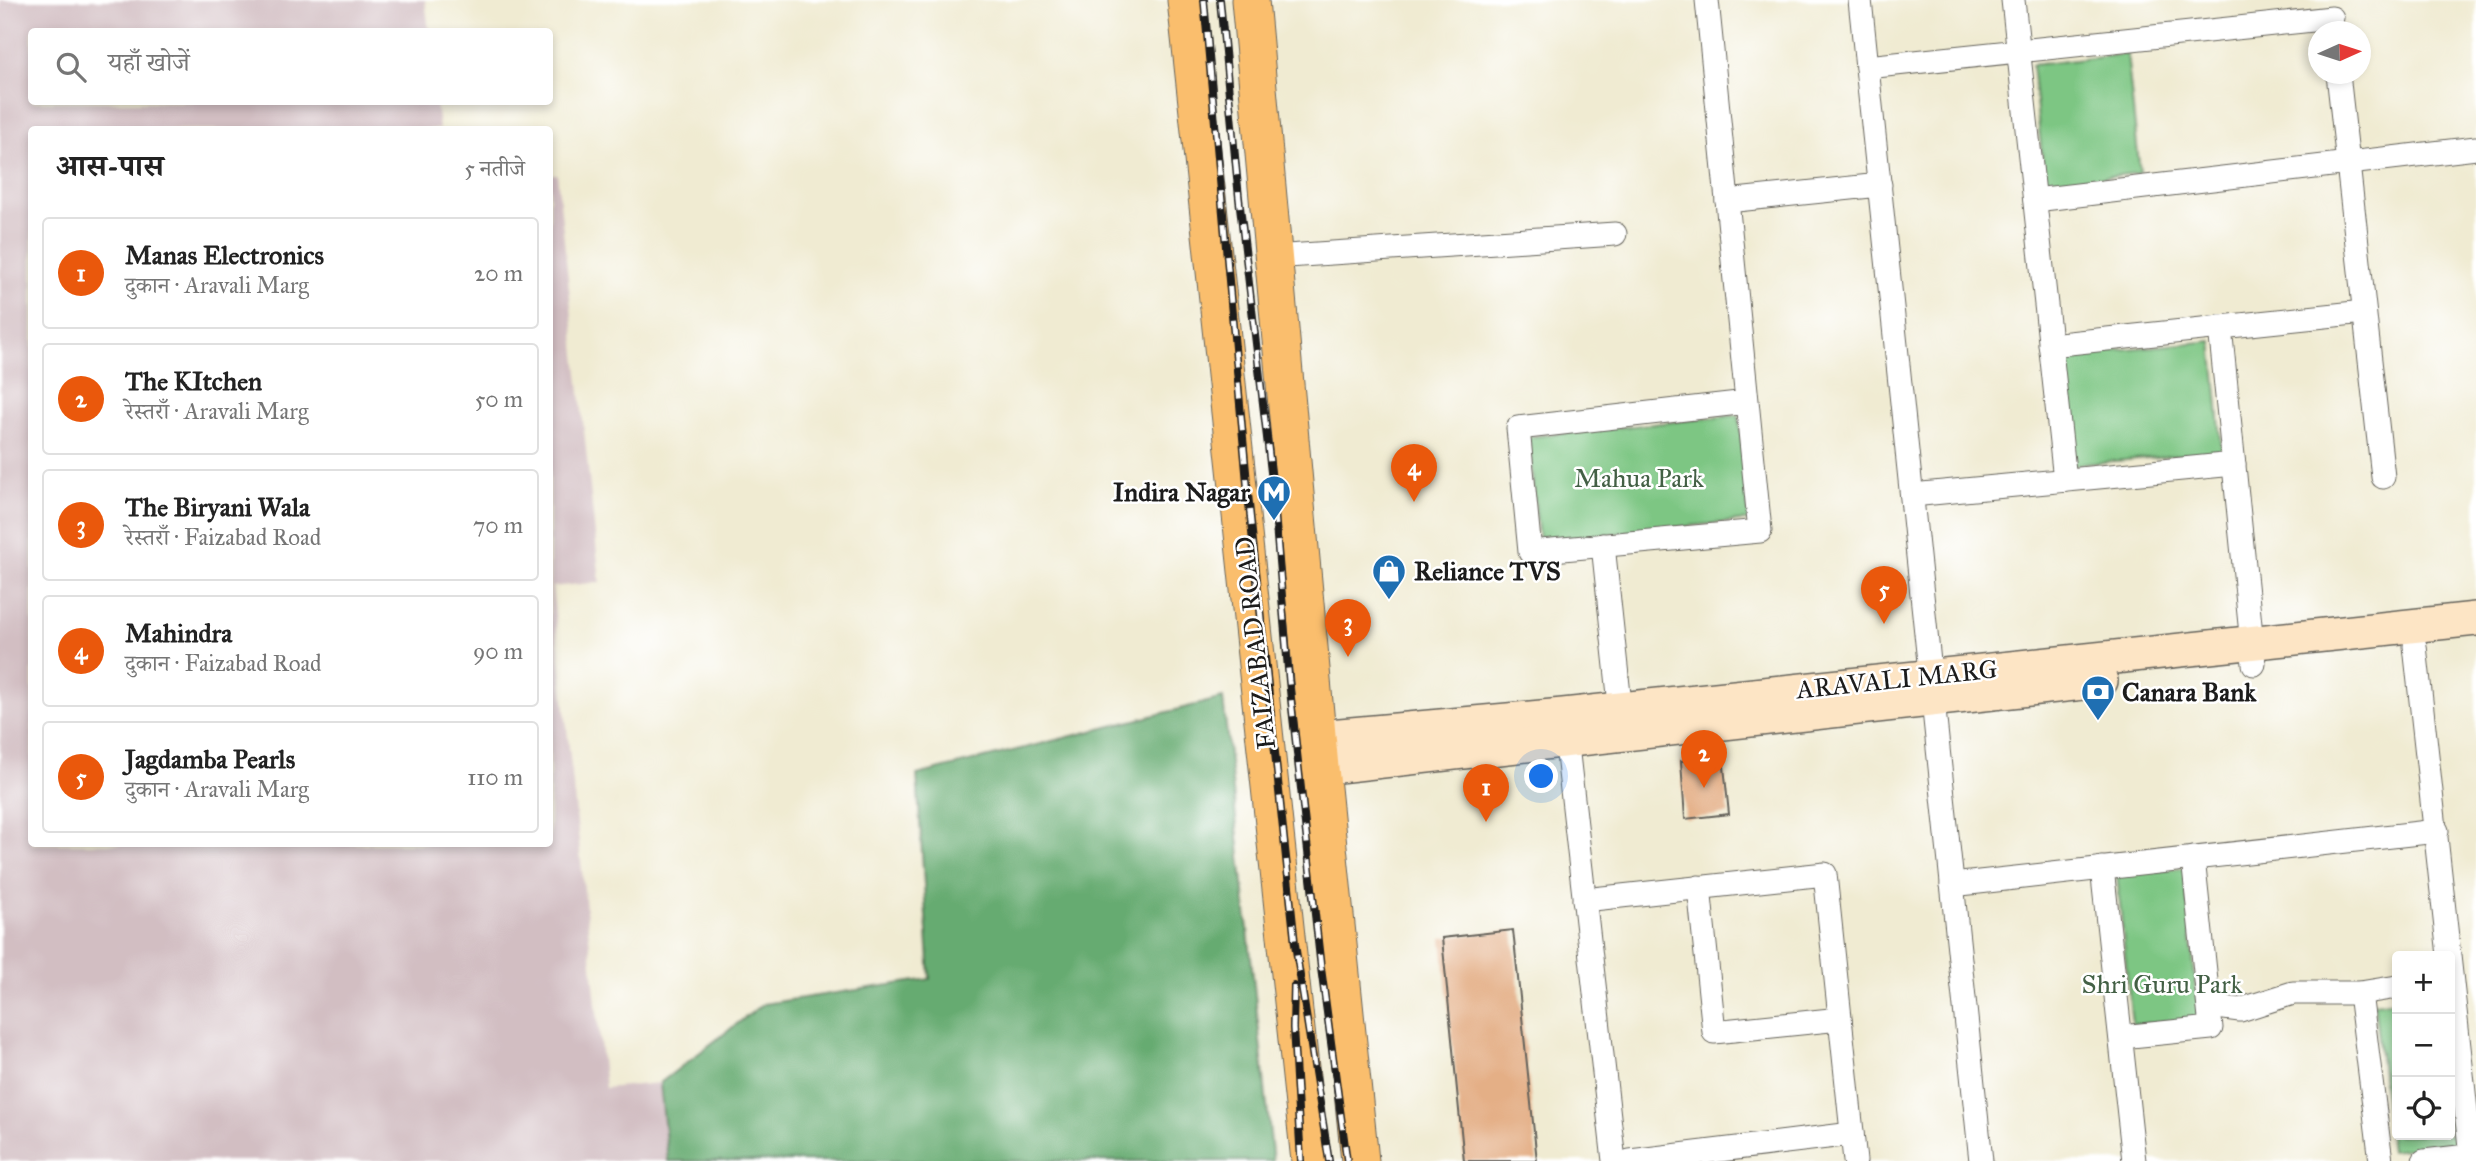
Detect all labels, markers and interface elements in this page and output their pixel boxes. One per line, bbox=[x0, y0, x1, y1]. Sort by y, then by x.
north arrow bbox=[2308, 21, 2371, 84]
search box bbox=[28, 28, 553, 105]
text: यहाँ खोजें bbox=[108, 46, 190, 78]
icon: search bbox=[52, 48, 90, 86]
text: आस-पास bbox=[56, 148, 164, 184]
text: 5 नतीजे bbox=[464, 154, 525, 182]
text: Manas Electronics bbox=[125, 239, 324, 271]
text: 1 bbox=[76, 259, 86, 287]
text: 20 m bbox=[474, 259, 523, 287]
text: दुकान · Aravali Marg bbox=[125, 271, 309, 299]
text: The KItchen bbox=[125, 365, 262, 397]
text: 2 bbox=[75, 385, 87, 413]
text: 50 m bbox=[475, 385, 523, 413]
text: रेस्तराँ · Aravali Marg bbox=[125, 397, 309, 425]
pin: 4 bbox=[1391, 444, 1437, 502]
park label: Mahua Park bbox=[1574, 462, 1705, 494]
metro station icon: Indira Nagar bbox=[1255, 473, 1293, 522]
place label: Indira Nagar bbox=[1113, 476, 1251, 509]
text: The Biryani Wala bbox=[125, 491, 310, 523]
text: 3 bbox=[76, 511, 86, 539]
text: 70 m bbox=[473, 511, 523, 539]
text: रेस्तराँ · Faizabad Road bbox=[125, 523, 321, 551]
street label: FAIZABAD ROAD bbox=[1228, 535, 1282, 751]
shop icon: Reliance TVS bbox=[1370, 552, 1408, 601]
place label: Reliance TVS bbox=[1414, 555, 1561, 587]
pin: 5 bbox=[1861, 566, 1907, 624]
pin: 3 bbox=[1325, 599, 1371, 657]
text: Mahindra bbox=[125, 617, 232, 649]
text: 4 bbox=[75, 637, 87, 665]
text: 90 m bbox=[473, 637, 523, 665]
text: दुकान · Faizabad Road bbox=[125, 649, 322, 677]
street label: ARAVALI MARG bbox=[1794, 653, 1999, 706]
bank icon: Canara Bank bbox=[2079, 673, 2117, 722]
place label: Canara Bank bbox=[2122, 676, 2257, 708]
pin: 2 bbox=[1681, 730, 1727, 788]
text: Jagdamba Pearls bbox=[125, 743, 295, 775]
your location bbox=[1524, 759, 1558, 793]
text: 5 bbox=[76, 763, 86, 791]
text: 110 m bbox=[467, 763, 523, 791]
pin: 1 bbox=[1463, 764, 1509, 822]
text: दुकान · Aravali Marg bbox=[125, 775, 309, 803]
map controls bbox=[2392, 951, 2455, 1140]
button: + bbox=[2392, 951, 2455, 1014]
park label: Shri Guru Park bbox=[2081, 968, 2243, 1000]
button: − bbox=[2392, 1014, 2455, 1077]
button: locate bbox=[2392, 1077, 2455, 1140]

